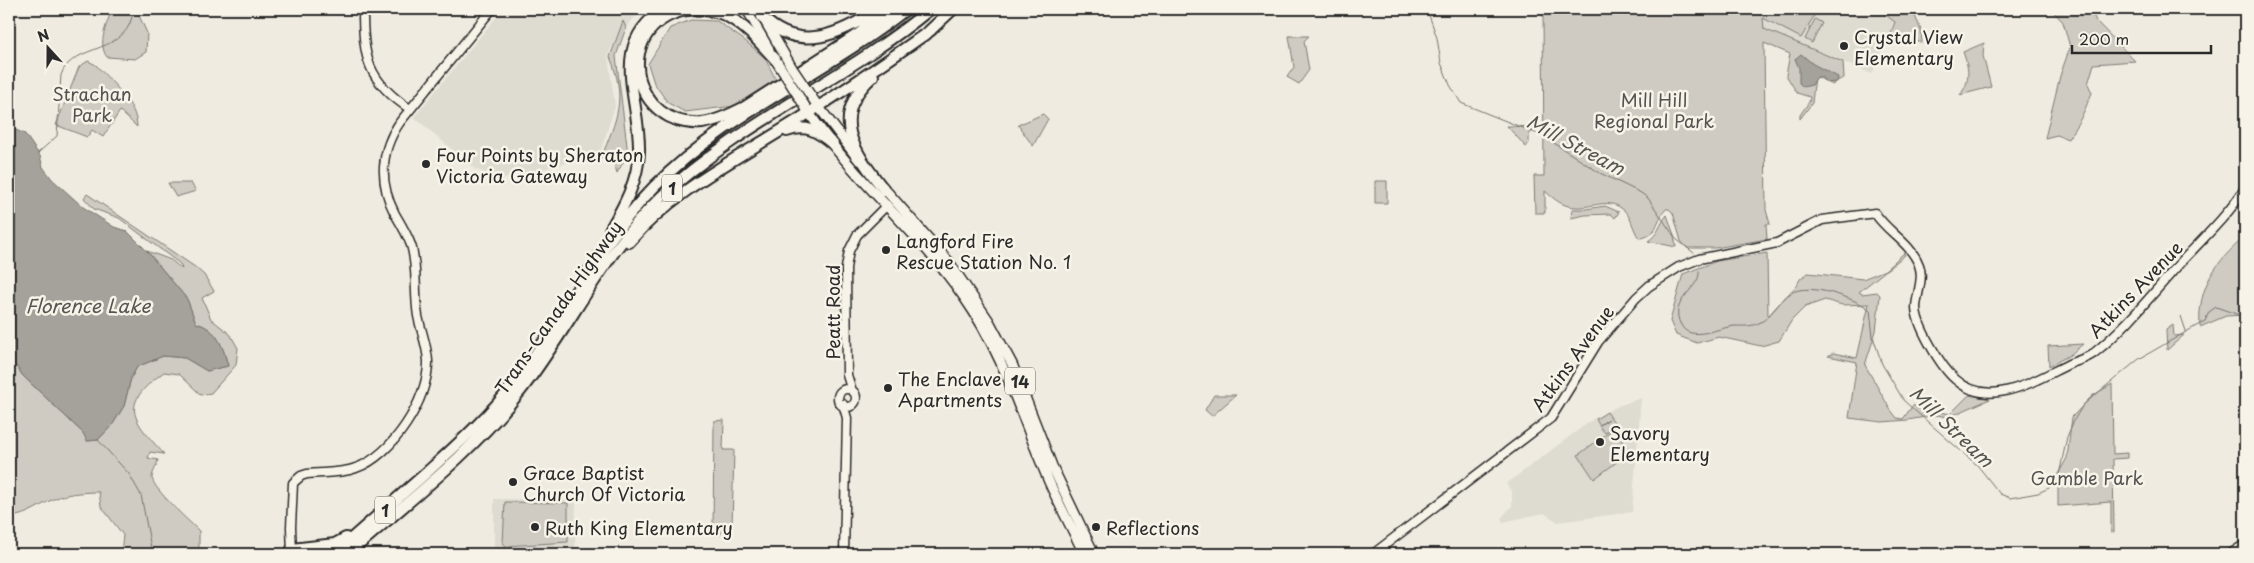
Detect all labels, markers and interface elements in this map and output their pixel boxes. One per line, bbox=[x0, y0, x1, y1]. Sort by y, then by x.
north arrow bbox=[22, 22, 72, 72]
scale bar bbox=[2072, 22, 2210, 54]
place label: Crystal View Elementary bbox=[1854, 23, 1963, 71]
text: N bbox=[34, 24, 52, 47]
text: 200 m bbox=[2079, 27, 2129, 50]
marker: Crystal View Elementary bbox=[1838, 40, 1850, 52]
park label: Strachan Park bbox=[52, 80, 132, 128]
park label: Mill Hill Regional Park bbox=[1594, 86, 1714, 134]
water label: Mill Stream bbox=[1522, 107, 1630, 182]
place label: Four Points by Sheraton Victoria Gateway bbox=[436, 141, 644, 189]
marker: Four Points by Sheraton Victoria Gateway bbox=[420, 158, 432, 170]
road number: 1 bbox=[662, 174, 682, 202]
street label: Trans-Canada Highway bbox=[488, 215, 628, 399]
place label: Langford Fire Rescue Station No. 1 bbox=[896, 227, 1071, 275]
street label: Atkins Avenue bbox=[2082, 234, 2189, 344]
marker: Langford Fire Rescue Station No. 1 bbox=[880, 244, 892, 256]
street label: Peatt Road bbox=[819, 265, 846, 359]
water label: Florence Lake bbox=[26, 291, 151, 319]
street label: Atkins Avenue bbox=[1524, 299, 1620, 417]
place label: The Enclave Apartments bbox=[898, 365, 1002, 413]
road number: 14 bbox=[1005, 368, 1035, 394]
water label: Mill Stream bbox=[1904, 379, 2001, 474]
marker: The Enclave Apartments bbox=[882, 382, 894, 394]
place label: Savory Elementary bbox=[1610, 419, 1710, 467]
marker: Savory Elementary bbox=[1594, 436, 1606, 448]
place label: Grace Baptist Church Of Victoria bbox=[523, 459, 685, 507]
park label: Gamble Park bbox=[2031, 464, 2143, 491]
marker: Grace Baptist Church Of Victoria bbox=[507, 476, 519, 488]
road number: 1 bbox=[375, 496, 395, 524]
place label: Ruth King Elementary bbox=[545, 514, 733, 541]
place label: Reflections bbox=[1106, 514, 1199, 541]
marker: Ruth King Elementary bbox=[529, 521, 541, 533]
marker: Reflections bbox=[1090, 521, 1102, 533]

